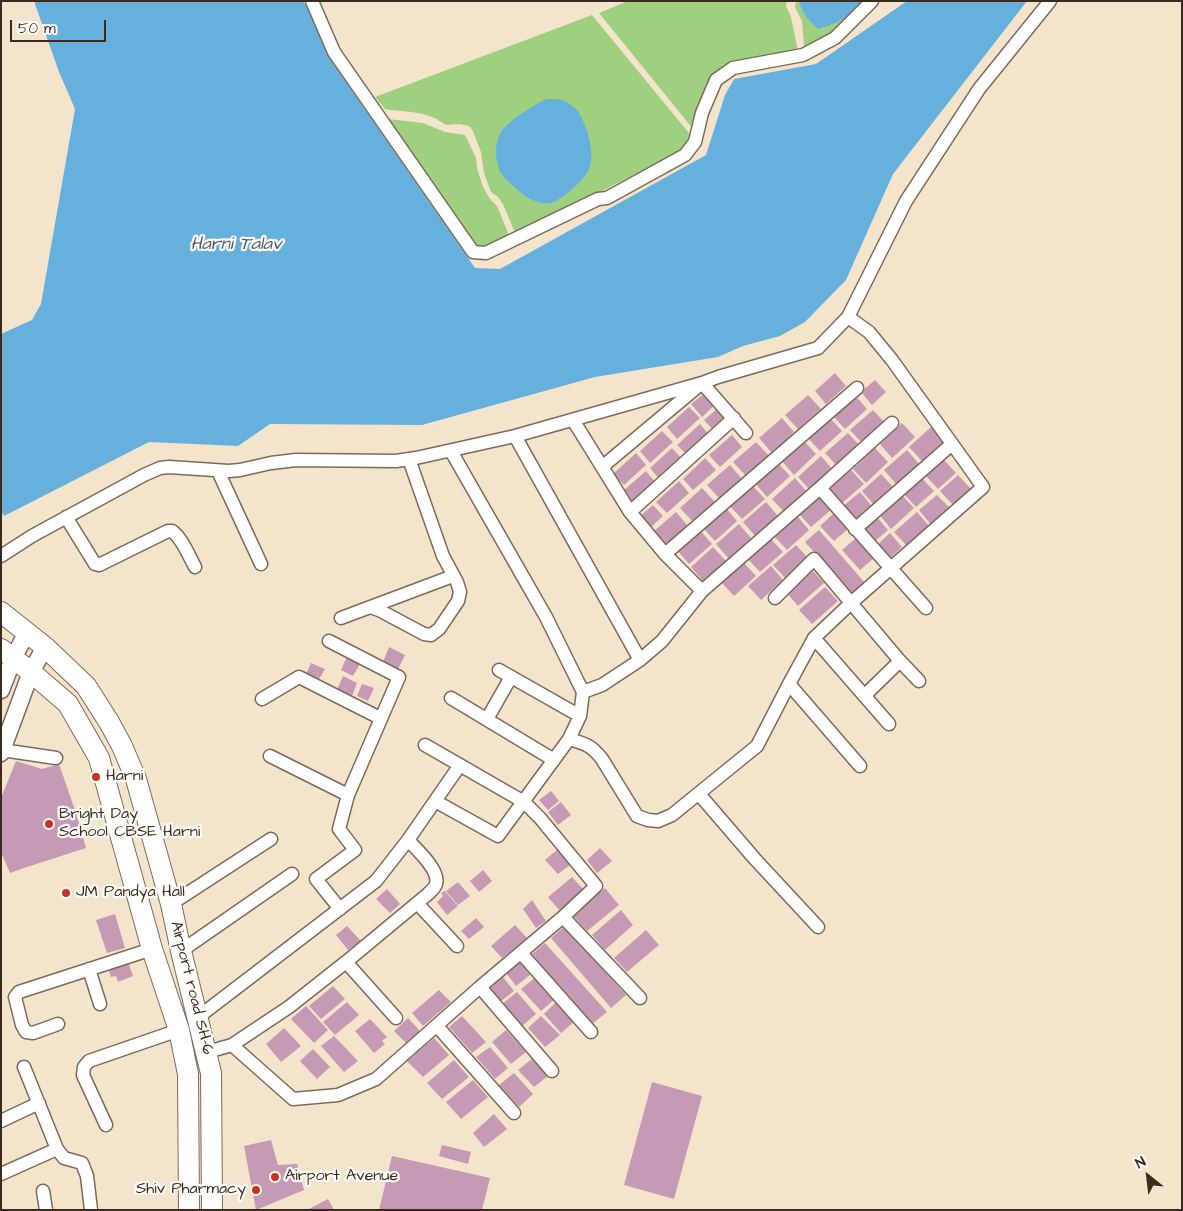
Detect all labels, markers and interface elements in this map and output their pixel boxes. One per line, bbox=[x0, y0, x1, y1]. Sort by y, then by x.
scale bar bbox=[12, 10, 109, 42]
text: 50 m bbox=[18, 18, 56, 39]
water label: Harni Talav bbox=[191, 234, 281, 256]
place label: Harni bbox=[106, 767, 143, 787]
marker: Harni bbox=[90, 771, 102, 783]
place label: Bright Day School CBSE Harni bbox=[59, 805, 200, 843]
marker: Bright Day School CBSE Harni bbox=[43, 818, 55, 830]
place label: JM Pandya Hall bbox=[76, 883, 185, 903]
marker: JM Pandya Hall bbox=[60, 887, 72, 899]
street label: Airport road SH-6 bbox=[165, 919, 217, 1057]
north arrow bbox=[1123, 1151, 1173, 1201]
text: N bbox=[1132, 1152, 1149, 1174]
place label: Airport Avenue bbox=[285, 1167, 398, 1187]
marker: Airport Avenue bbox=[269, 1171, 281, 1183]
place label: Shiv Pharmacy bbox=[136, 1180, 246, 1200]
marker: Shiv Pharmacy bbox=[250, 1184, 262, 1196]

